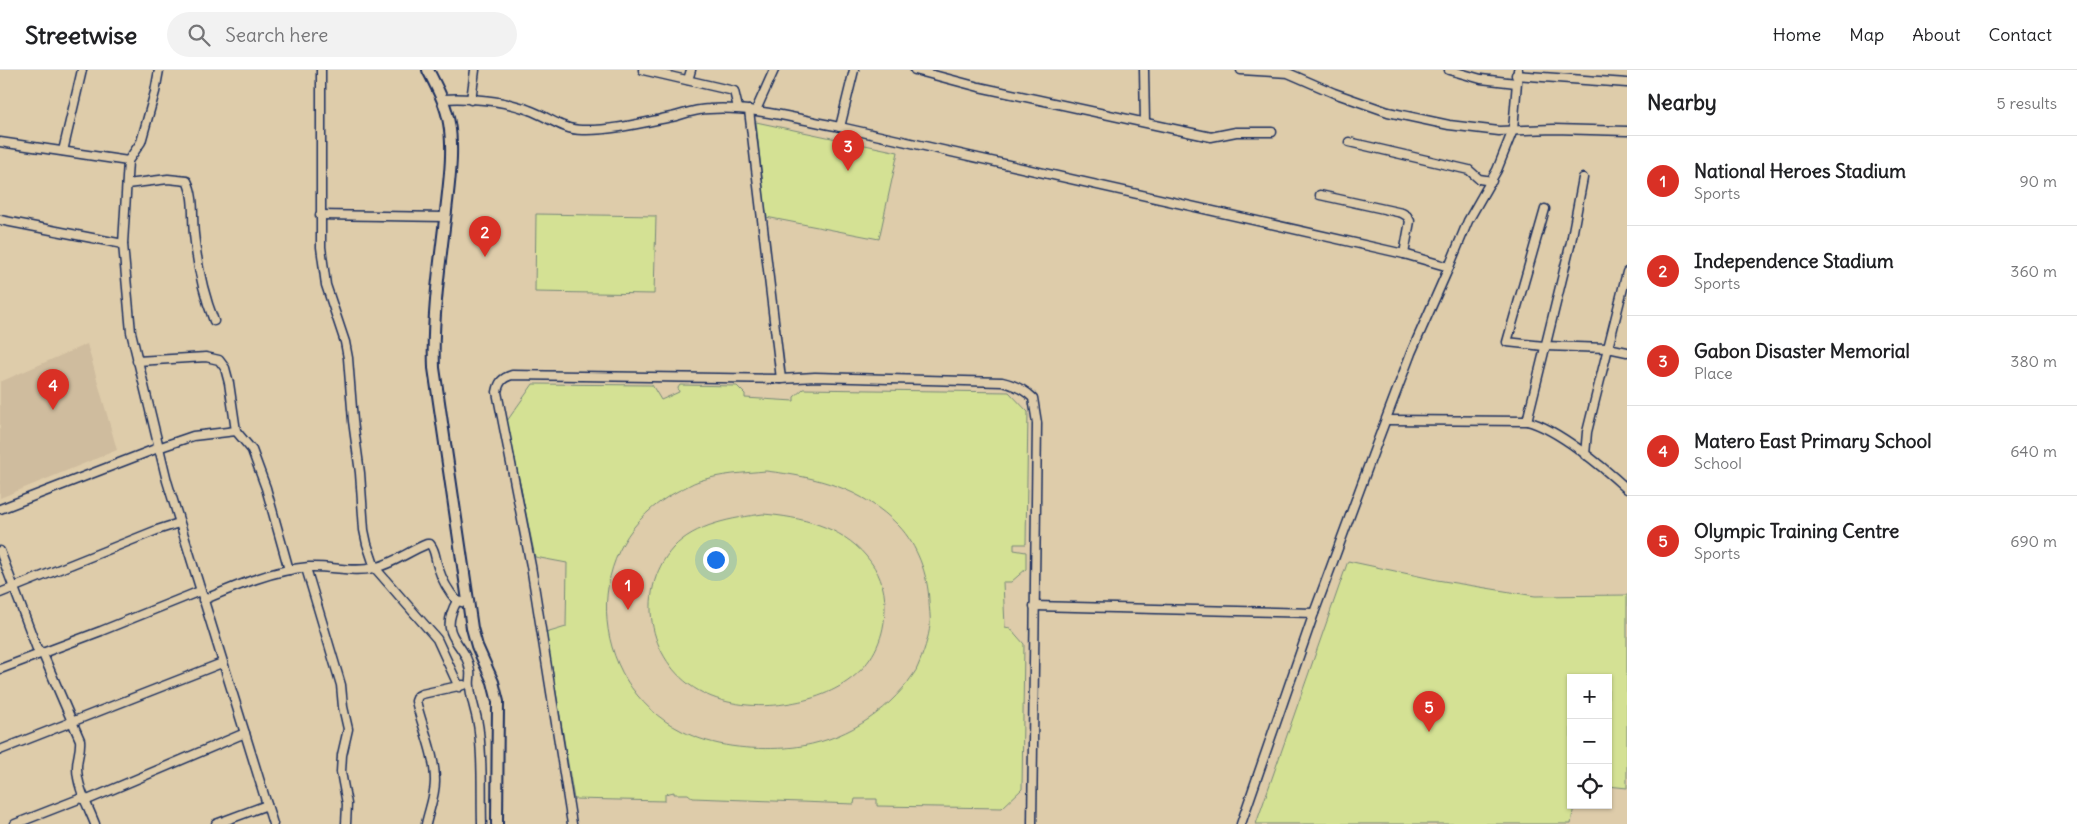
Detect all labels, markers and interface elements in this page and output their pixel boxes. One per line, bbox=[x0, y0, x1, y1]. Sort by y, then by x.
search box bbox=[167, 12, 517, 57]
text: Streetwise bbox=[25, 20, 137, 50]
icon: search bbox=[185, 21, 213, 49]
text: Search here bbox=[225, 23, 328, 47]
text: Home bbox=[1773, 23, 1821, 46]
text: Map bbox=[1849, 23, 1884, 46]
text: About bbox=[1912, 23, 1960, 46]
text: Contact bbox=[1988, 23, 2052, 46]
text: Nearby bbox=[1647, 89, 1717, 116]
text: 5 results bbox=[1996, 93, 2057, 113]
pin: 3 bbox=[832, 130, 864, 171]
text: National Heroes Stadium bbox=[1694, 159, 1906, 183]
text: 1 bbox=[1660, 171, 1666, 191]
text: 90 m bbox=[2019, 171, 2057, 191]
text: Sports bbox=[1694, 183, 1740, 203]
pin: 2 bbox=[469, 216, 501, 257]
text: Independence Stadium bbox=[1694, 249, 1894, 273]
text: 2 bbox=[1659, 261, 1667, 281]
text: 360 m bbox=[2010, 261, 2057, 281]
text: Sports bbox=[1694, 273, 1740, 293]
text: Gabon Disaster Memorial bbox=[1694, 339, 1910, 363]
text: 3 bbox=[1658, 351, 1668, 371]
text: 380 m bbox=[2010, 351, 2057, 371]
text: Place bbox=[1694, 363, 1733, 383]
pin: 4 bbox=[37, 369, 69, 410]
text: Matero East Primary School bbox=[1694, 429, 1931, 453]
text: 4 bbox=[1658, 441, 1668, 461]
text: 640 m bbox=[2010, 441, 2057, 461]
text: School bbox=[1694, 453, 1742, 473]
text: Olympic Training Centre bbox=[1694, 519, 1899, 543]
text: 5 bbox=[1658, 531, 1668, 551]
text: 690 m bbox=[2010, 531, 2057, 551]
text: Sports bbox=[1694, 543, 1740, 563]
your location bbox=[703, 547, 729, 573]
pin: 1 bbox=[612, 569, 644, 610]
map controls bbox=[1567, 674, 1612, 809]
button: + bbox=[1567, 674, 1612, 719]
pin: 5 bbox=[1413, 691, 1445, 732]
button: − bbox=[1567, 719, 1612, 764]
button: locate bbox=[1567, 764, 1612, 809]

